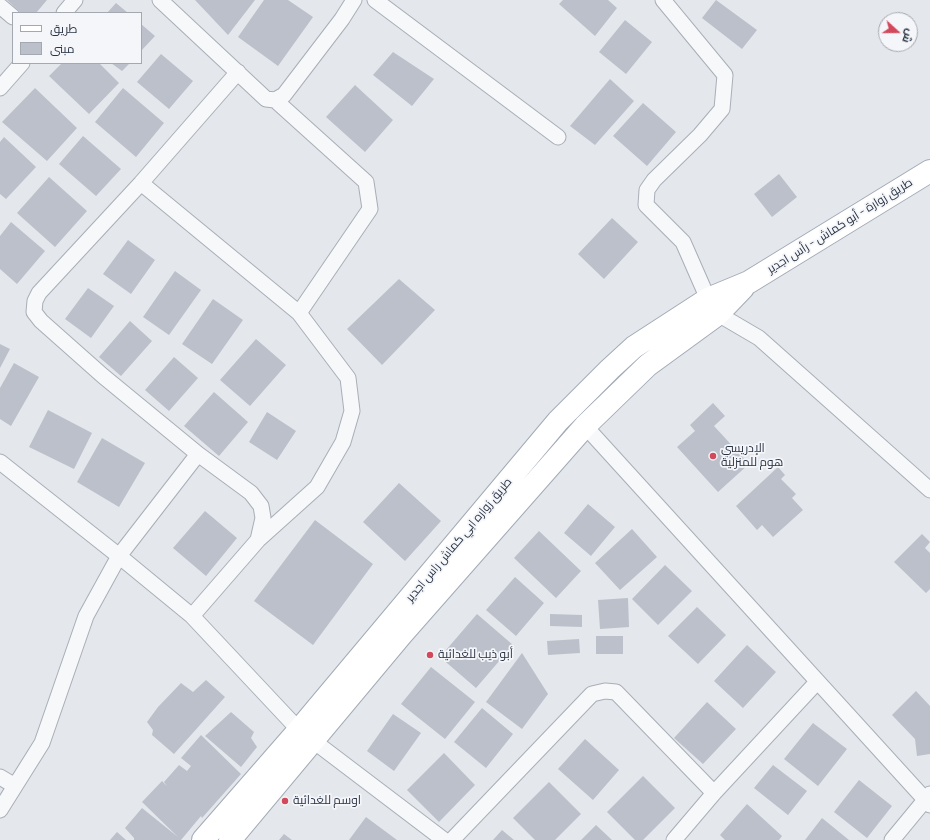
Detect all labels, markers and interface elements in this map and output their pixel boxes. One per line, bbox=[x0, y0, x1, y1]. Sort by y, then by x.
legend bbox=[12, 12, 142, 64]
north arrow bbox=[878, 12, 918, 52]
text: طريق bbox=[50, 20, 77, 37]
text: ش bbox=[899, 27, 918, 45]
text: مبنى bbox=[50, 40, 75, 57]
street label: طريق زوارة - أبو كماش - رأس اجدير bbox=[765, 175, 915, 277]
place label: الإدريسي هوم للمنزلية bbox=[721, 442, 783, 470]
marker: الإدريسي هوم للمنزلية bbox=[708, 451, 718, 461]
street label: طريق زواره ابي كماش راس اجدير bbox=[403, 475, 515, 605]
place label: أبو ذيب للغدائية bbox=[438, 648, 513, 662]
marker: أبو ذيب للغدائية bbox=[425, 650, 435, 660]
place label: اوسم للغدائية bbox=[293, 794, 361, 808]
marker: اوسم للغدائية bbox=[280, 796, 290, 806]

